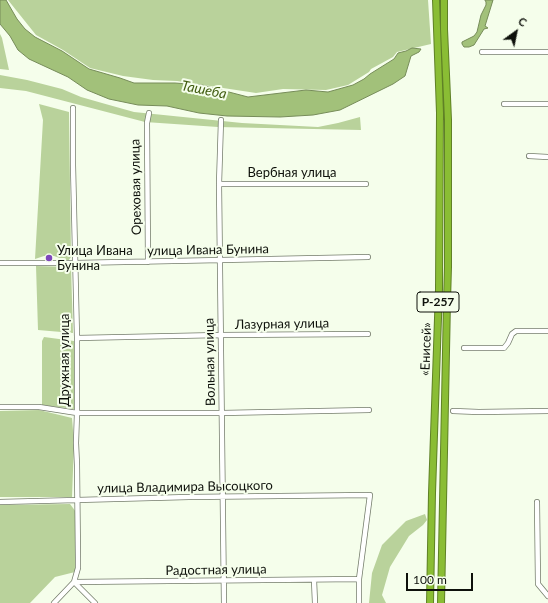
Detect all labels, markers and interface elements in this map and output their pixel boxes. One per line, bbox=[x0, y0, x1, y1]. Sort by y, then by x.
north arrow bbox=[496, 12, 536, 52]
text: С bbox=[516, 14, 529, 29]
water label: Ташеба bbox=[180, 77, 228, 103]
street label: Ореховая улица bbox=[127, 139, 145, 235]
street label: Вербная улица bbox=[247, 165, 337, 181]
street label: улица Ивана Бунина bbox=[147, 241, 269, 259]
place label: Улица Ивана Бунина bbox=[57, 243, 133, 274]
marker: Улица Ивана Бунина bbox=[44, 253, 54, 263]
road number: Р-257 bbox=[417, 292, 459, 312]
street label: Дружная улица bbox=[57, 313, 73, 407]
street label: Лазурная улица bbox=[235, 315, 329, 333]
street label: Вольная улица bbox=[201, 318, 219, 406]
street label: «Енисей» bbox=[417, 322, 435, 376]
street label: улица Владимира Высоцкого bbox=[97, 478, 273, 496]
street label: Радостная улица bbox=[165, 561, 267, 579]
scale bar bbox=[408, 565, 475, 591]
text: 100 m bbox=[413, 572, 447, 587]

